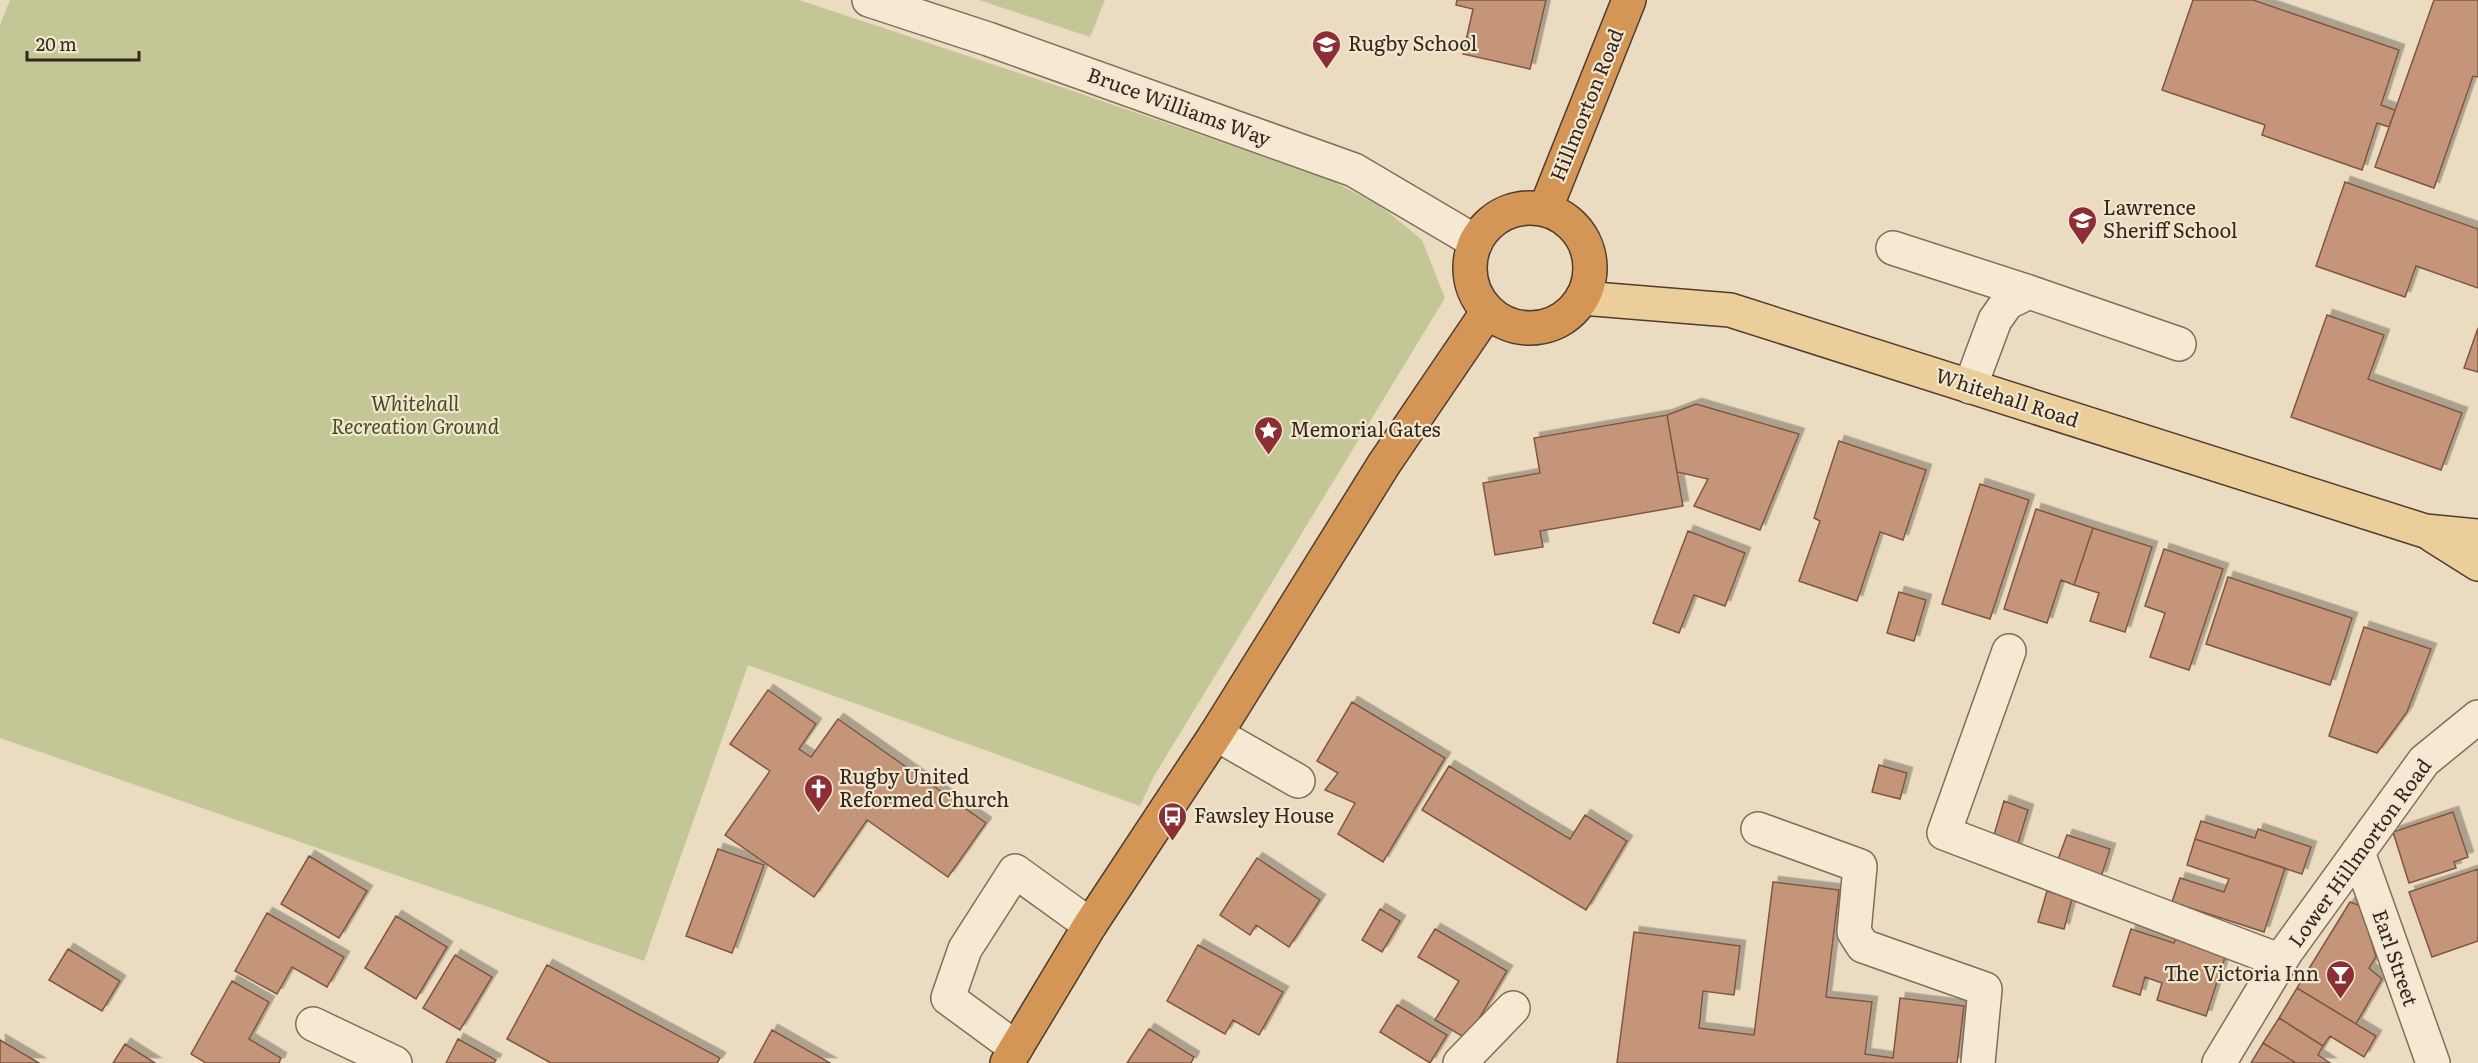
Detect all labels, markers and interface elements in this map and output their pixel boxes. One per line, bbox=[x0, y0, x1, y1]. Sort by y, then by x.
street label: Hillmorton Road bbox=[1541, 23, 1629, 185]
scale bar bbox=[27, 24, 140, 62]
place label: Rugby School bbox=[1348, 27, 1478, 57]
school or university icon: Rugby School bbox=[1311, 28, 1343, 70]
text: 20 m bbox=[36, 30, 77, 57]
street label: Bruce Williams Way bbox=[1084, 58, 1276, 152]
place label: Lawrence Sheriff School bbox=[2103, 191, 2238, 244]
school or university icon: Lawrence Sheriff School bbox=[2066, 204, 2098, 246]
street label: Whitehall Road bbox=[1932, 359, 2083, 433]
park label: Whitehall Recreation Ground bbox=[331, 387, 500, 440]
place label: Memorial Gates bbox=[1290, 413, 1441, 443]
place icon: Memorial Gates bbox=[1253, 414, 1285, 456]
street label: Lower Hillmorton Road bbox=[2280, 751, 2437, 952]
place label: Rugby United Reformed Church bbox=[839, 760, 1009, 813]
church icon: Rugby United Reformed Church bbox=[802, 772, 834, 814]
place label: Fawsley House bbox=[1194, 799, 1334, 829]
bus stop icon: Fawsley House bbox=[1157, 800, 1189, 842]
street label: Earl Street bbox=[2366, 905, 2427, 1010]
place label: The Victoria Inn bbox=[2164, 957, 2319, 987]
bar icon: The Victoria Inn bbox=[2324, 958, 2356, 1000]

